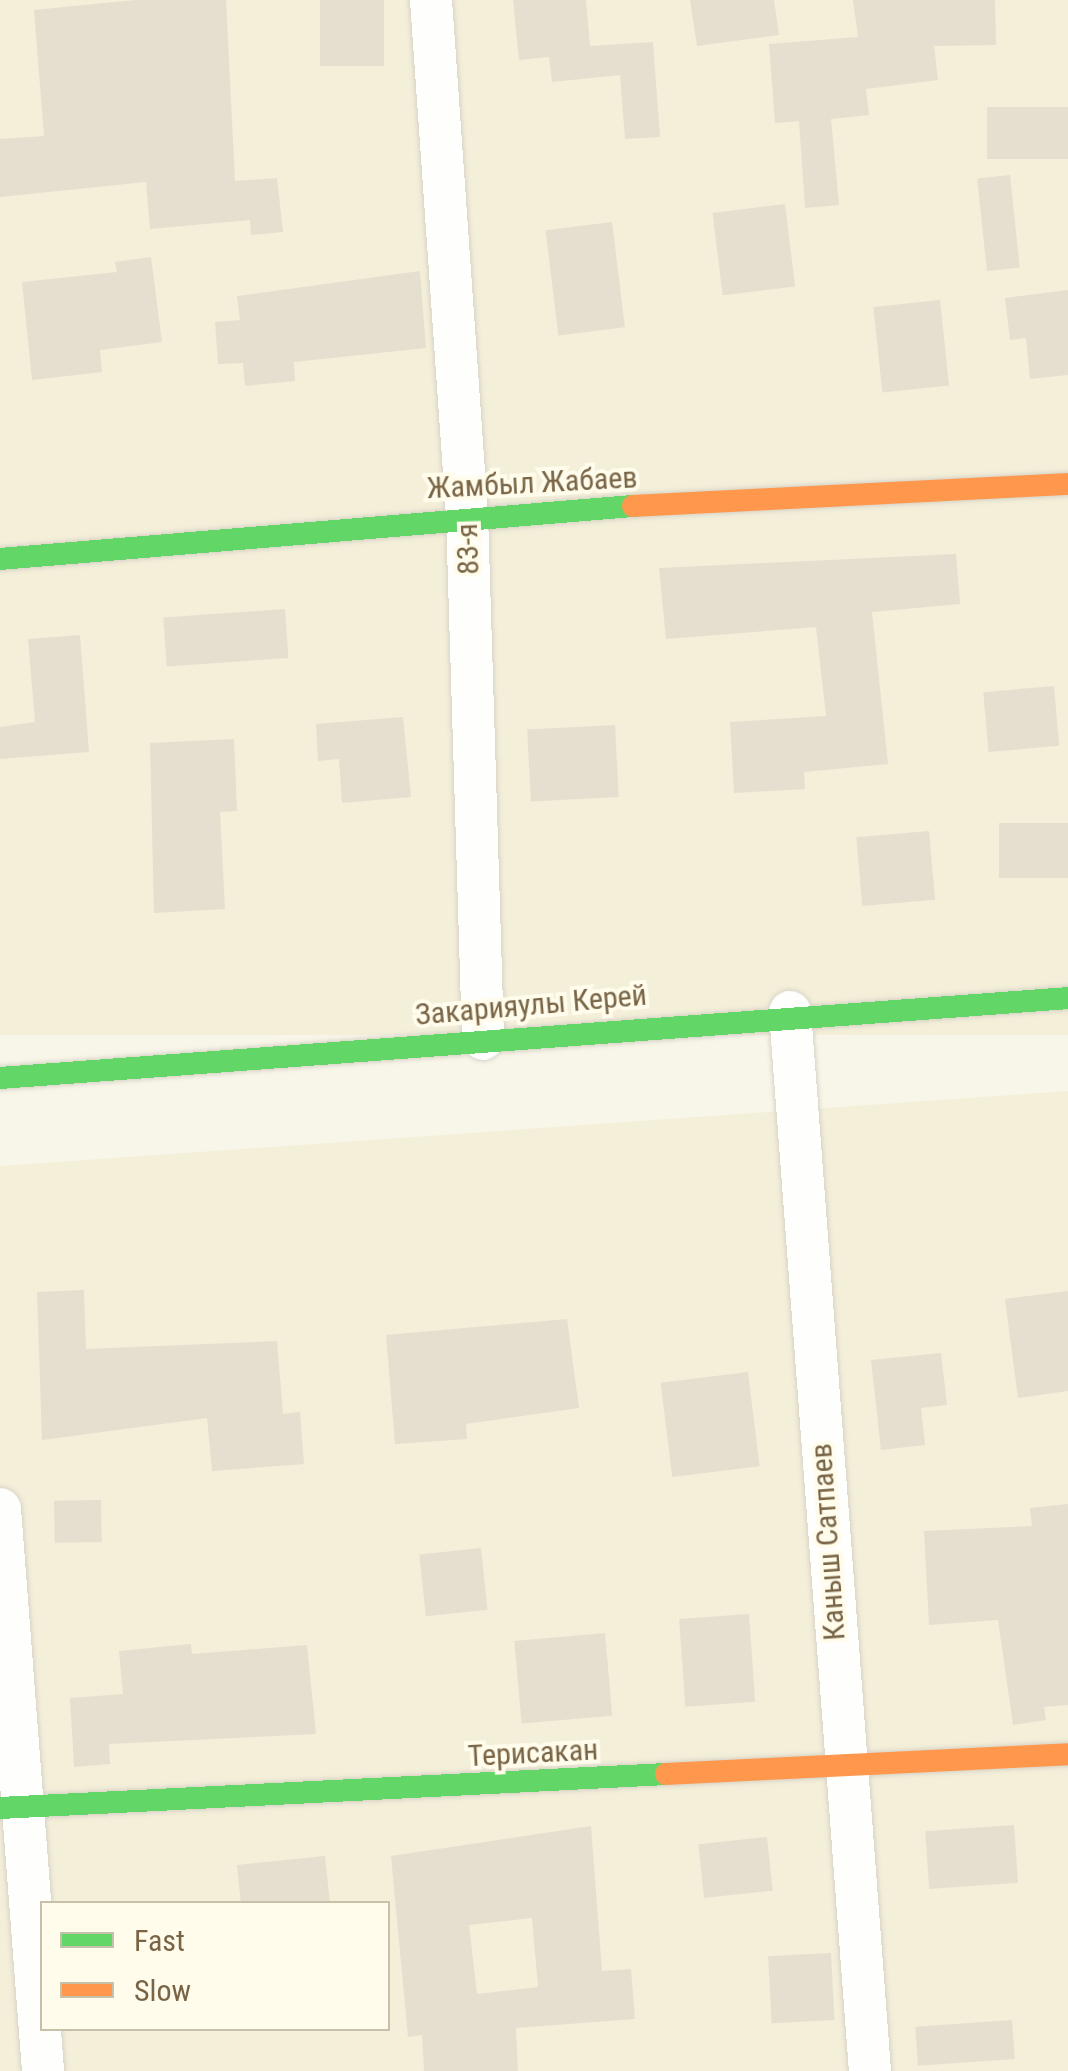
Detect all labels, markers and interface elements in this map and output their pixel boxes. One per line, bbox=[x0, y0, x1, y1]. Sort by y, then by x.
street label: Жамбыл Жабаев bbox=[426, 460, 638, 506]
street label: 83-я bbox=[449, 523, 487, 575]
street label: Закарияулы Керей bbox=[414, 977, 648, 1033]
street label: Каныш Сатпаев bbox=[803, 1442, 853, 1642]
street label: Терисакан bbox=[467, 1732, 599, 1774]
legend bbox=[40, 1901, 390, 2031]
text: Fast bbox=[134, 1923, 185, 1958]
text: Slow bbox=[134, 1973, 191, 2008]

